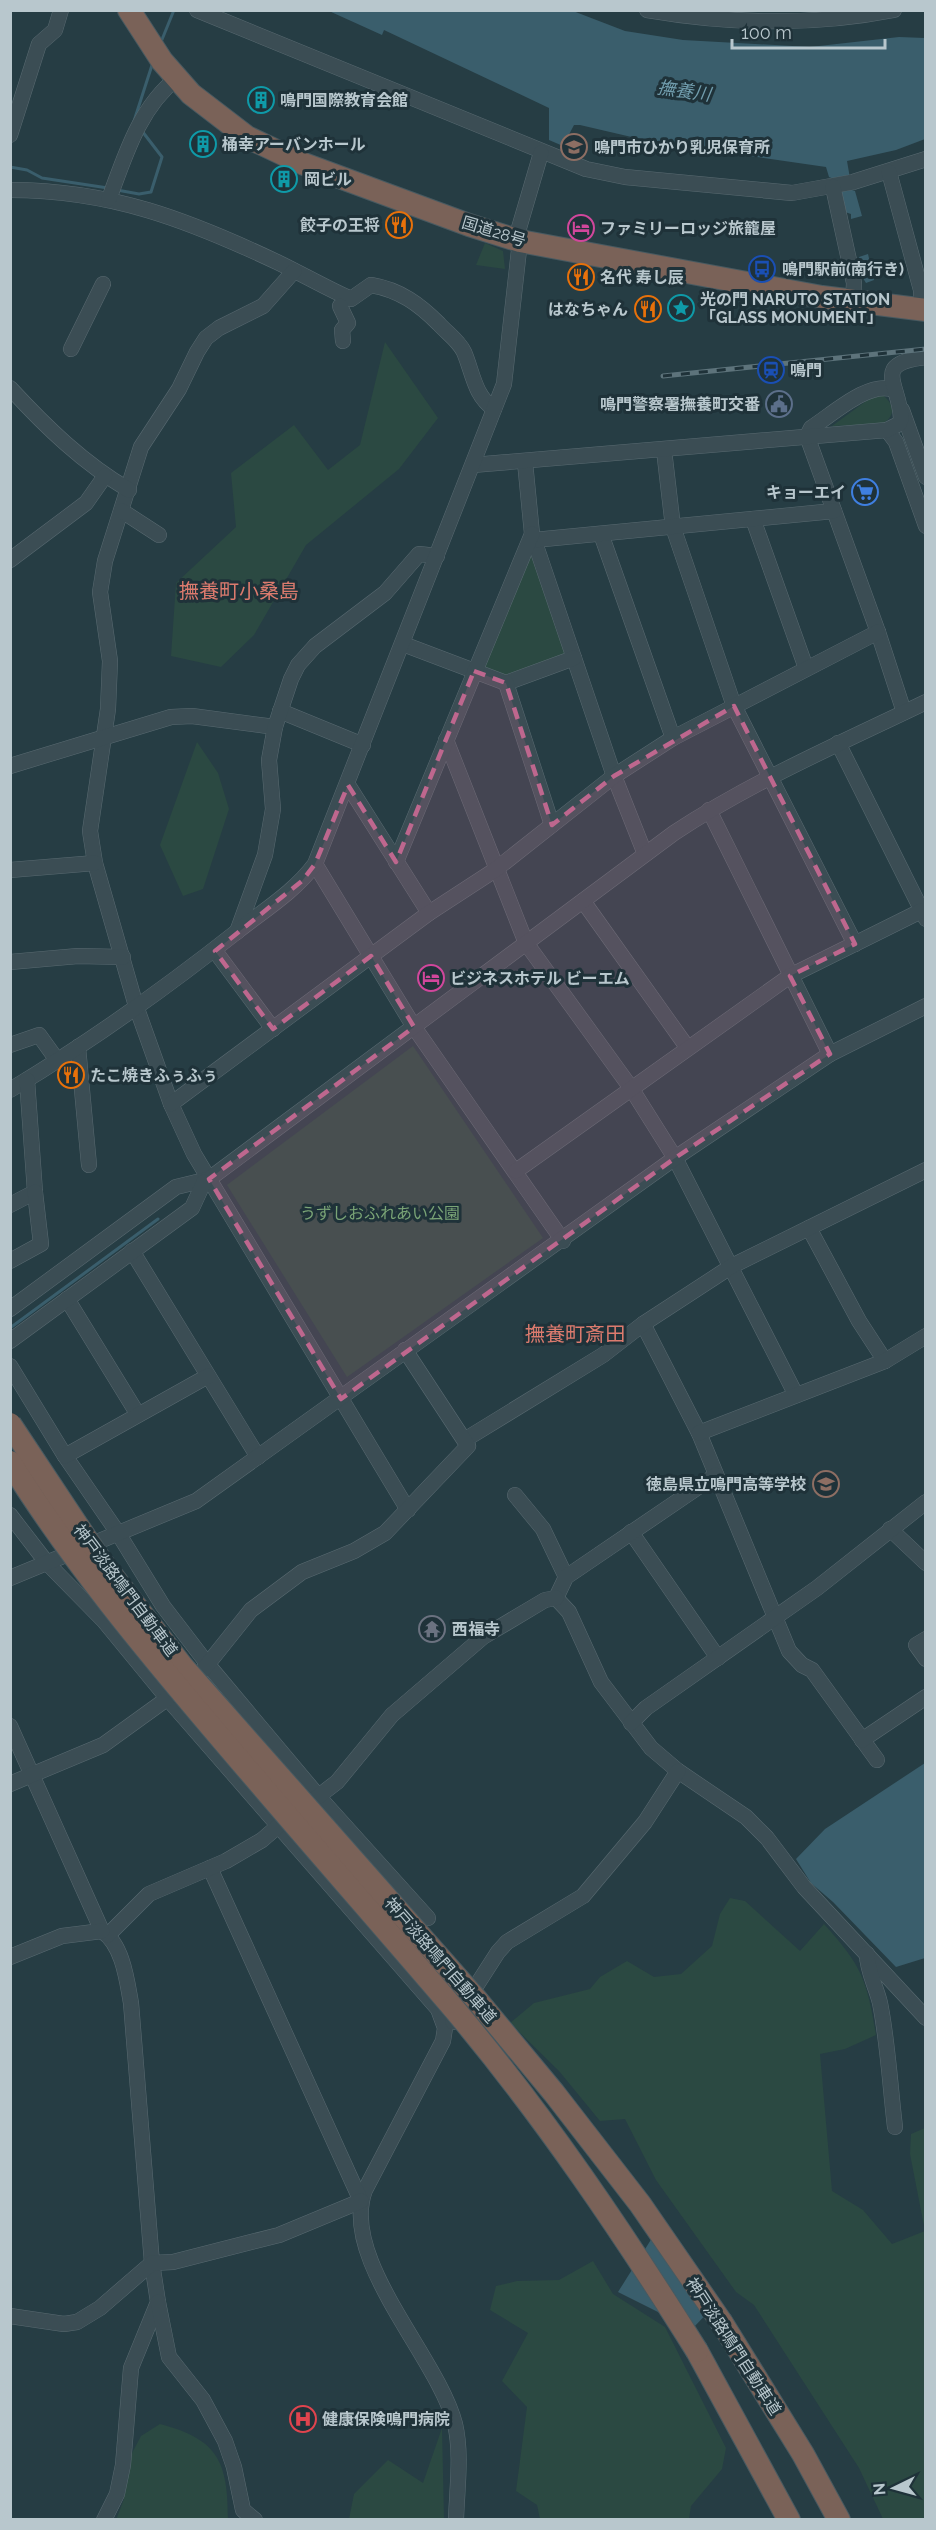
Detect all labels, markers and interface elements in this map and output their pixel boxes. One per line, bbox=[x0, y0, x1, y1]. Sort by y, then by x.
scale bar bbox=[732, 12, 885, 50]
text: 100 m bbox=[741, 22, 792, 43]
water label: 撫養川 bbox=[656, 76, 714, 105]
building icon: 鳴門国際教育会館 bbox=[246, 85, 276, 115]
place label: 鳴門国際教育会館 bbox=[280, 91, 408, 110]
building icon: 桶幸アーバンホール bbox=[188, 129, 218, 159]
school or university icon: 鳴門市ひかり乳児保育所 bbox=[559, 132, 589, 162]
place label: 桶幸アーバンホール bbox=[221, 135, 366, 154]
place label: 鳴門市ひかり乳児保育所 bbox=[594, 138, 770, 157]
building icon: 岡ビル bbox=[269, 164, 299, 194]
place label: 岡ビル bbox=[304, 170, 352, 189]
restaurant icon: 餃子の王将 bbox=[384, 210, 414, 240]
street label: 国道28号 bbox=[460, 213, 528, 250]
hotel icon: ファミリーロッジ旅籠屋 bbox=[566, 213, 596, 243]
place label: 餃子の王将 bbox=[300, 216, 380, 235]
place label: ファミリーロッジ旅籠屋 bbox=[600, 219, 776, 238]
bus stop icon: 鳴門駅前(南行き) bbox=[747, 254, 777, 284]
place label: 鳴門駅前(南行き) bbox=[782, 260, 904, 279]
restaurant icon: 名代 寿し辰 bbox=[566, 262, 596, 292]
place label: 名代 寿し辰 bbox=[600, 268, 684, 287]
place label: 光の門 NARUTO STATION 「GLASS MONUMENT」 bbox=[700, 290, 890, 327]
place icon: 光の門 NARUTO STATION 「GLASS MONUMENT」 bbox=[666, 293, 696, 323]
restaurant icon: はなちゃん bbox=[633, 294, 663, 324]
place label: はなちゃん bbox=[548, 300, 628, 319]
station icon: 鳴門 bbox=[756, 355, 786, 385]
place label: 鳴門 bbox=[790, 361, 822, 380]
public building icon: 鳴門警察署撫養町交番 bbox=[764, 389, 794, 419]
place label: 鳴門警察署撫養町交番 bbox=[600, 395, 760, 414]
supermarket icon: キョーエイ bbox=[850, 477, 880, 507]
place label: キョーエイ bbox=[766, 483, 846, 502]
district label: 撫養町小桑島 bbox=[179, 579, 299, 603]
hotel icon: ビジネスホテル ビーエム bbox=[416, 963, 446, 993]
place label: ビジネスホテル ビーエム bbox=[450, 969, 630, 988]
restaurant icon: たこ焼きふぅふぅ bbox=[56, 1060, 86, 1090]
place label: たこ焼きふぅふぅ bbox=[90, 1066, 218, 1085]
park label: うずしおふれあい公園 bbox=[300, 1204, 460, 1223]
district label: 撫養町斎田 bbox=[525, 1322, 625, 1346]
school or university icon: 徳島県立鳴門高等学校 bbox=[811, 1469, 841, 1499]
place label: 徳島県立鳴門高等学校 bbox=[646, 1475, 806, 1494]
street label: 神戸淡路鳴門自動車道 bbox=[70, 1521, 181, 1660]
temple icon: 西福寺 bbox=[417, 1614, 447, 1644]
place label: 西福寺 bbox=[452, 1620, 500, 1639]
street label: 神戸淡路鳴門自動車道 bbox=[381, 1894, 500, 2027]
street label: 神戸淡路鳴門自動車道 bbox=[682, 2274, 785, 2419]
hospital icon: 健康保険鳴門病院 bbox=[288, 2404, 318, 2434]
place label: 健康保険鳴門病院 bbox=[322, 2410, 450, 2429]
north arrow bbox=[864, 2458, 924, 2518]
text: N bbox=[870, 2482, 890, 2496]

